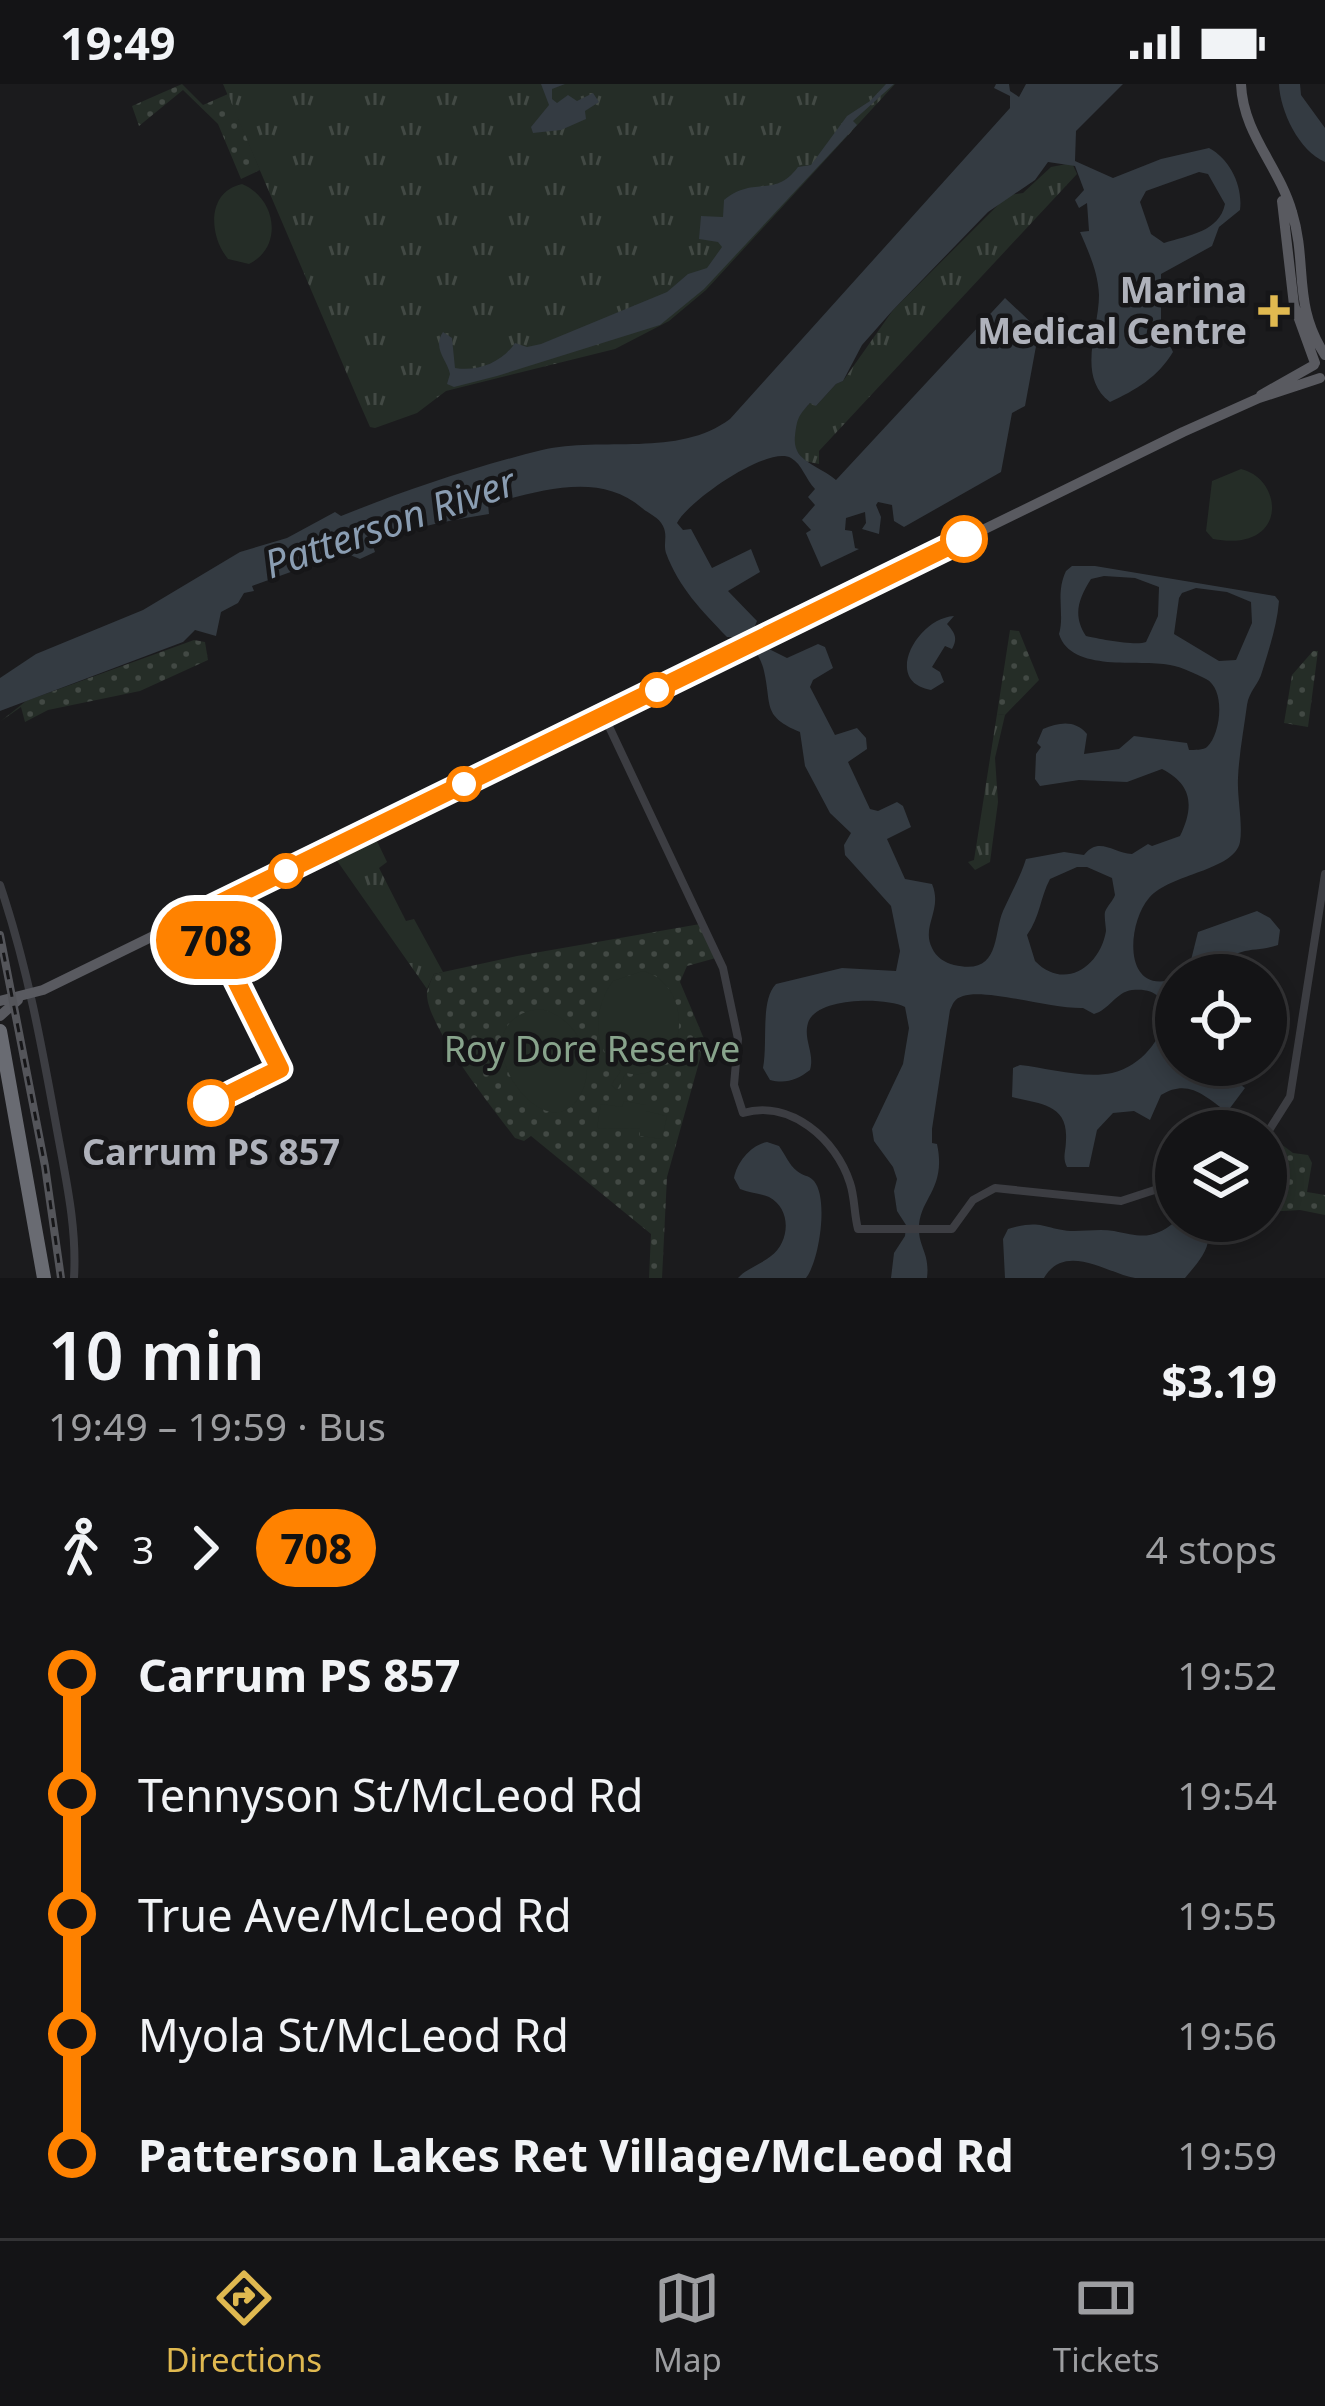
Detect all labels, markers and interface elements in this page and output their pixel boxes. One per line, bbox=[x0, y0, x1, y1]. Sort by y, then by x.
text: 19:49 bbox=[60, 12, 176, 73]
place label: Marina Medical Centre bbox=[977, 265, 1247, 355]
marker: Marina Medical Centre bbox=[1258, 295, 1290, 327]
water label: Patterson River bbox=[257, 453, 524, 589]
unlabelled marker bbox=[942, 517, 986, 561]
unlabelled marker bbox=[641, 674, 673, 706]
unlabelled marker bbox=[448, 768, 480, 800]
unlabelled marker bbox=[270, 855, 302, 887]
line badge: 708 bbox=[147, 901, 285, 979]
text: 708 bbox=[180, 911, 252, 968]
map controls bbox=[1155, 954, 1287, 1242]
button: locate bbox=[1155, 954, 1287, 1086]
park label: Roy Dore Reserve bbox=[444, 1024, 740, 1073]
marker: Carrum PS 857 bbox=[189, 1081, 233, 1125]
button: layers bbox=[1155, 1110, 1287, 1242]
place label: Carrum PS 857 bbox=[82, 1127, 340, 1176]
text: 10 min bbox=[48, 1309, 265, 1399]
text: $3.19 bbox=[1161, 1350, 1277, 1411]
text: 19:49 – 19:59 · Bus bbox=[48, 1399, 386, 1452]
icon: walk bbox=[48, 1515, 114, 1581]
icon: forward bbox=[172, 1515, 238, 1581]
text: 708 bbox=[280, 1519, 352, 1576]
text: 3 bbox=[132, 1522, 154, 1575]
text: 4 stops bbox=[1146, 1522, 1277, 1575]
text: Carrum PS 857 bbox=[138, 1644, 461, 1705]
text: 19:52 bbox=[1177, 1648, 1277, 1701]
text: Tennyson St/McLeod Rd bbox=[138, 1764, 643, 1825]
text: 19:54 bbox=[1177, 1768, 1277, 1821]
text: True Ave/McLeod Rd bbox=[138, 1884, 572, 1945]
text: 19:55 bbox=[1177, 1888, 1277, 1941]
text: Myola St/McLeod Rd bbox=[138, 2004, 569, 2065]
text: 19:56 bbox=[1177, 2008, 1277, 2061]
text: Patterson Lakes Ret Village/McLeod Rd bbox=[138, 2124, 1014, 2185]
text: 19:59 bbox=[1177, 2128, 1277, 2181]
tab: Directions bbox=[165, 2265, 322, 2382]
tab: Map bbox=[653, 2265, 722, 2382]
tab: Tickets bbox=[1053, 2265, 1159, 2382]

